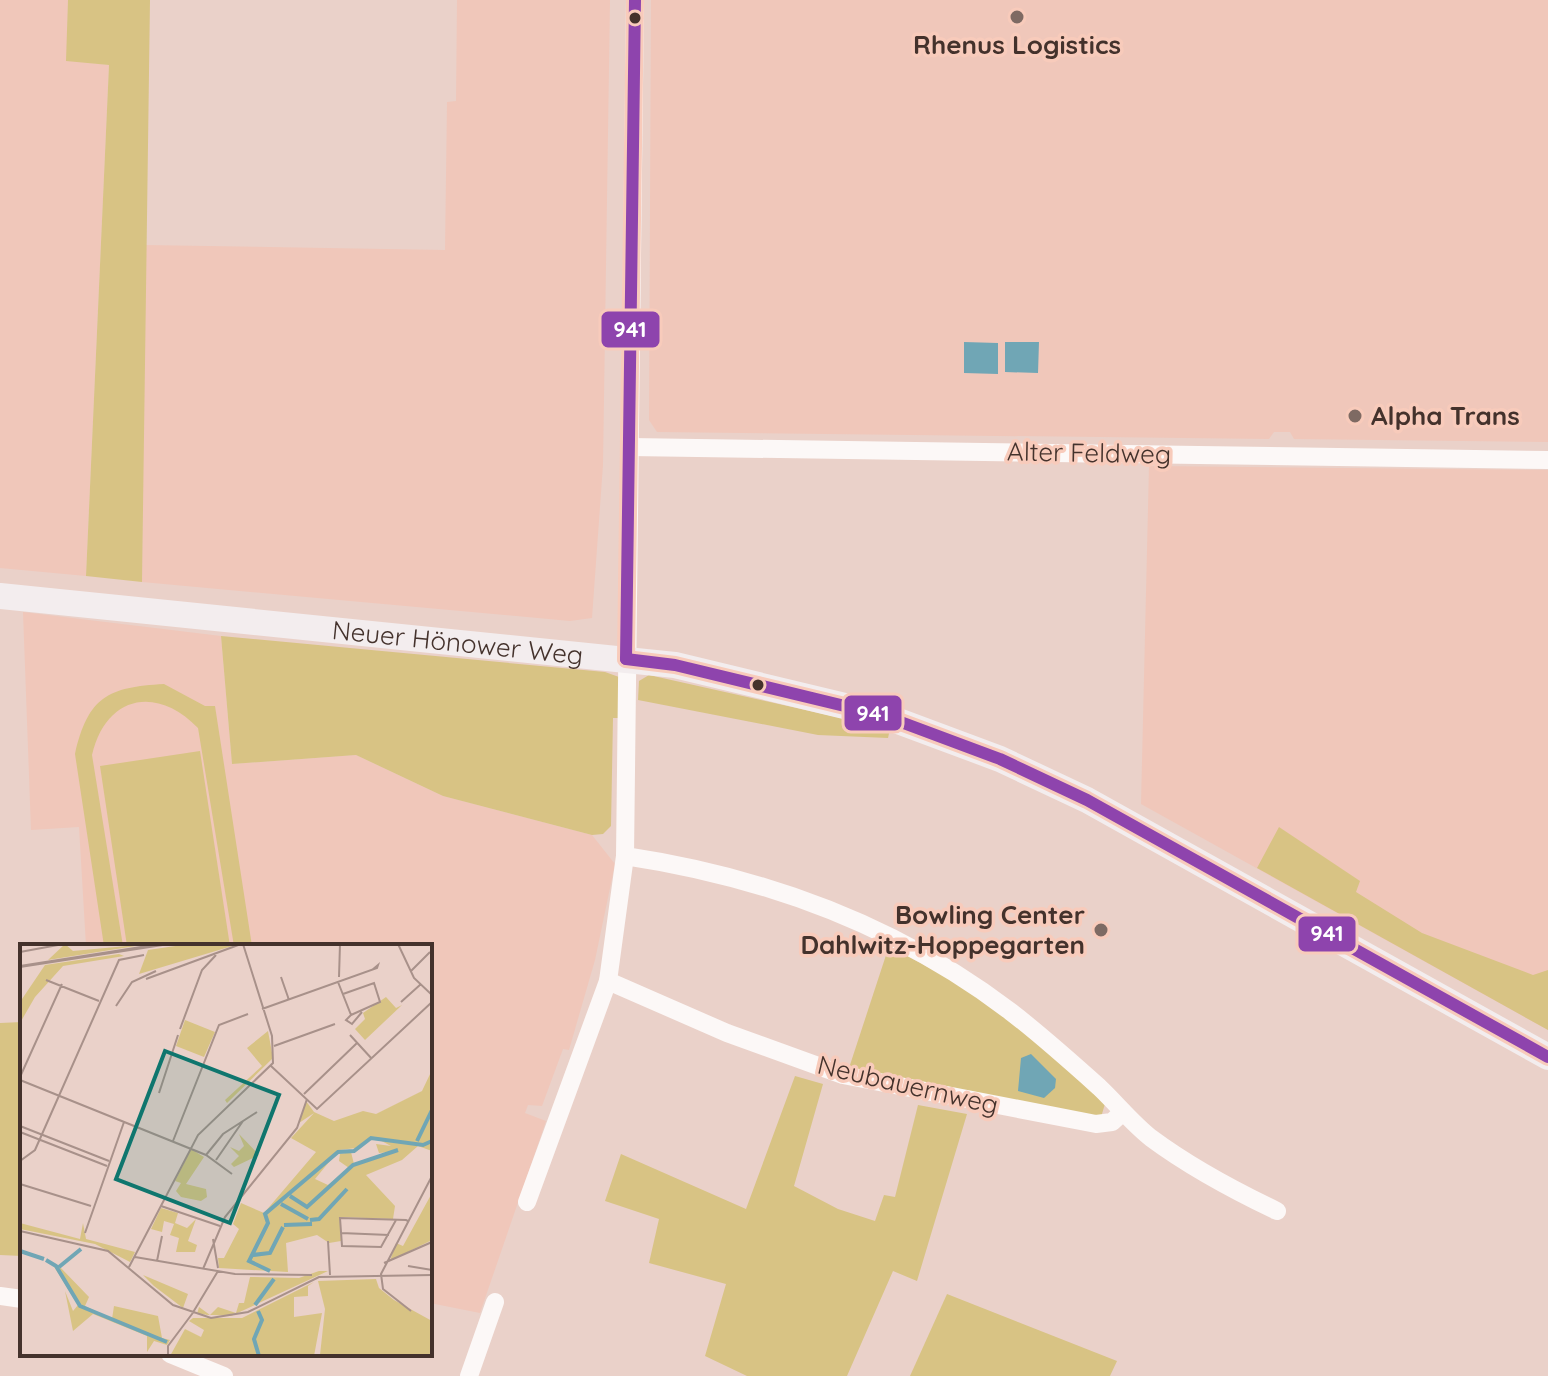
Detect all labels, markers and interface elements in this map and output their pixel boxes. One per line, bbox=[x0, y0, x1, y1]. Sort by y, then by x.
marker: Rhenus Logistics bbox=[1008, 8, 1026, 26]
unlabelled marker bbox=[627, 10, 643, 26]
place label: Rhenus Logistics bbox=[913, 28, 1121, 61]
line badge: 941 bbox=[600, 310, 661, 349]
text: 941 bbox=[613, 315, 647, 343]
place label: Alpha Trans bbox=[1371, 399, 1520, 432]
marker: Alpha Trans bbox=[1346, 407, 1364, 425]
street label: Alter Feldweg bbox=[1007, 435, 1171, 470]
street label: Neuer Hönower Weg bbox=[330, 613, 585, 672]
unlabelled marker bbox=[750, 677, 766, 693]
line badge: 941 bbox=[843, 694, 903, 732]
text: 941 bbox=[856, 699, 890, 727]
place label: Bowling Center Dahlwitz-Hoppegarten bbox=[800, 898, 1085, 961]
line badge: 941 bbox=[1297, 915, 1357, 953]
text: 941 bbox=[1310, 919, 1344, 947]
marker: Bowling Center Dahlwitz-Hoppegarten bbox=[1092, 921, 1110, 939]
inset map bbox=[20, 944, 432, 1356]
street label: Neubauernweg bbox=[814, 1048, 1002, 1121]

